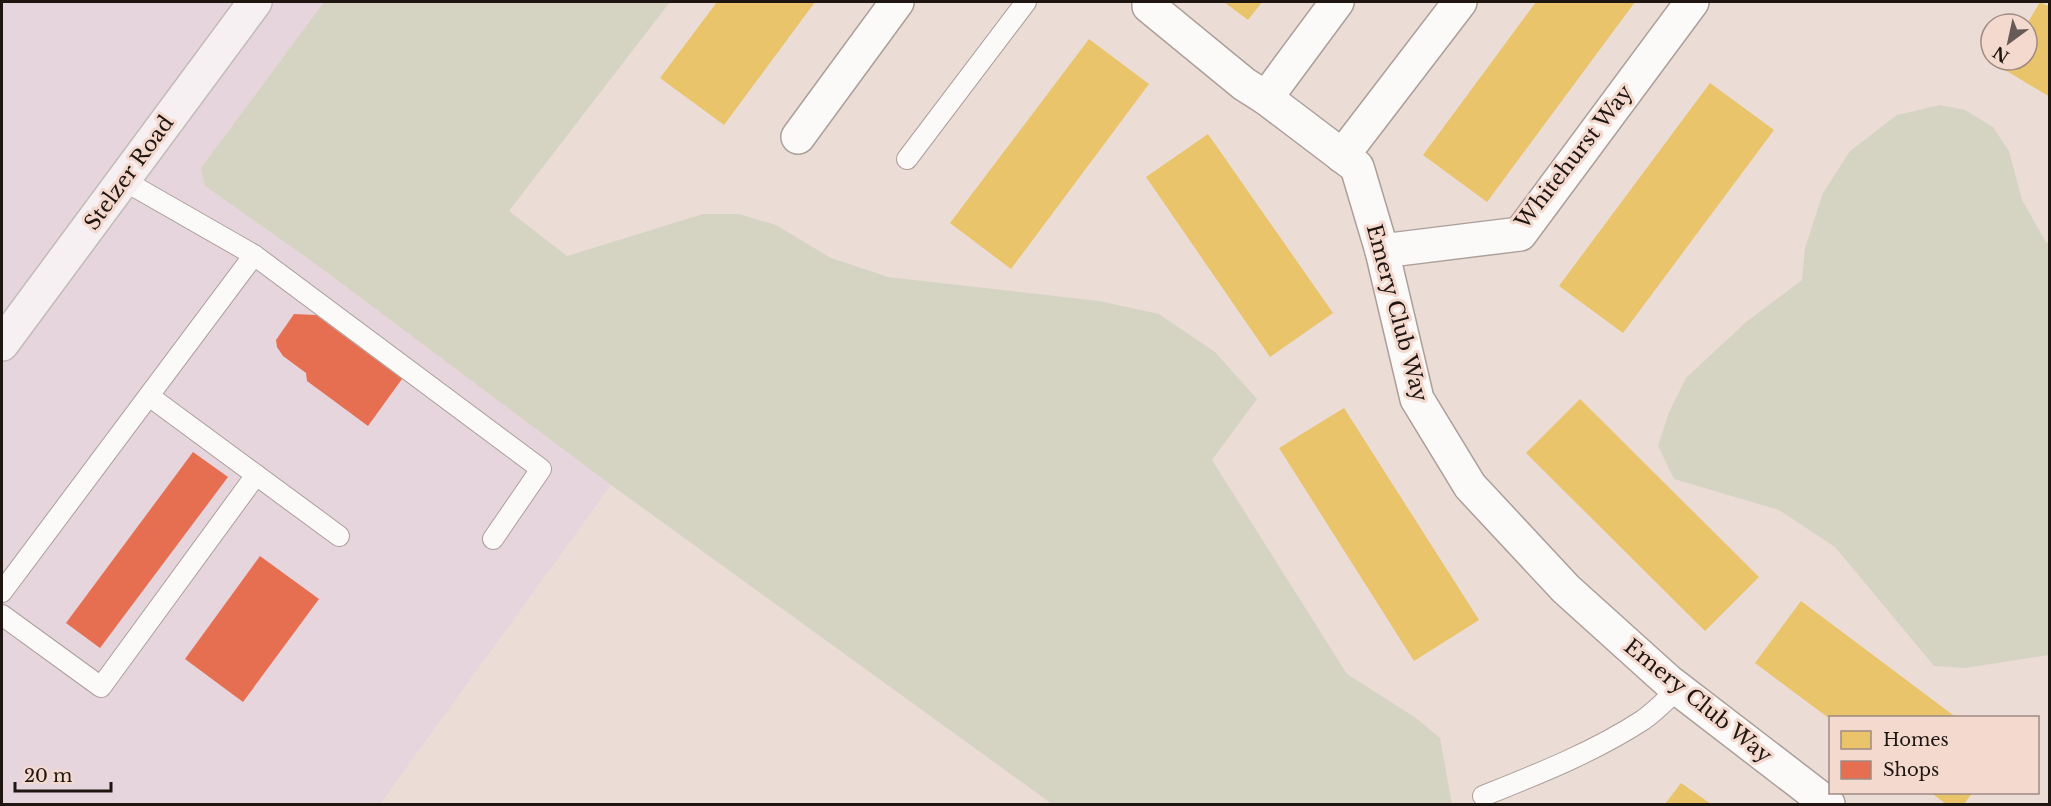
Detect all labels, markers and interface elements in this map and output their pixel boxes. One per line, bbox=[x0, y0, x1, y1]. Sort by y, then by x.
north arrow bbox=[1979, 12, 2039, 72]
text: N bbox=[1989, 42, 2013, 67]
street label: Whitehurst Way bbox=[1509, 79, 1639, 235]
street label: Stelzer Road bbox=[79, 111, 179, 235]
street label: Emery Club Way bbox=[1361, 221, 1433, 405]
street label: Emery Club Way bbox=[1619, 633, 1778, 769]
legend bbox=[1829, 716, 2039, 794]
text: Homes bbox=[1883, 729, 1949, 751]
scale bar bbox=[15, 755, 111, 793]
text: Shops bbox=[1883, 759, 1939, 781]
text: 20 m bbox=[24, 765, 72, 787]

